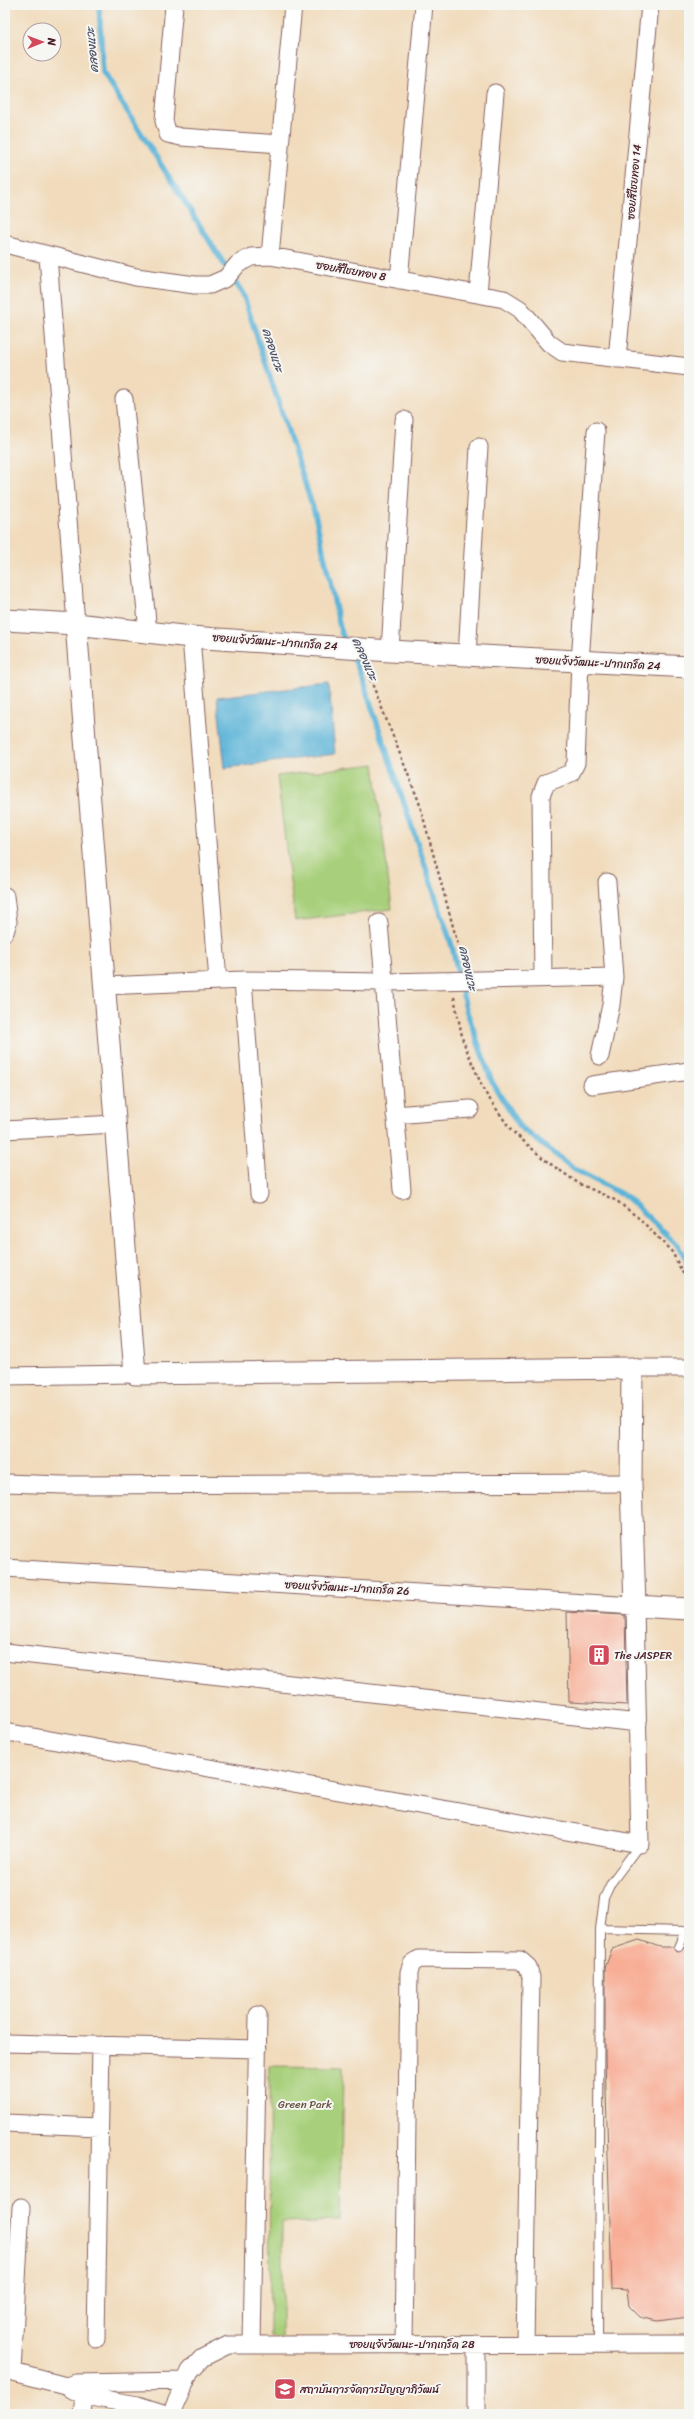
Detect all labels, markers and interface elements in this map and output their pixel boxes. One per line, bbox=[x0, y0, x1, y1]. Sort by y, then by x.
north arrow bbox=[22, 22, 62, 62]
water label: คลองแวะ bbox=[78, 24, 105, 74]
text: N bbox=[42, 37, 61, 46]
street label: ซอยสีไชยทอง 14 bbox=[621, 143, 647, 221]
street label: ซอยสีไชยทอง 8 bbox=[315, 256, 388, 287]
water label: คลองแวะ bbox=[256, 325, 291, 377]
street label: ซอยแจ้งวัฒนะ-ปากเกร็ด 24 bbox=[212, 628, 338, 656]
water label: คลองแวะ bbox=[346, 634, 385, 686]
street label: ซอยแจ้งวัฒนะ-ปากเกร็ด 24 bbox=[535, 650, 661, 676]
water label: คลองแวะ bbox=[452, 943, 484, 995]
street label: ซอยแจ้งวัฒนะ-ปากเกร็ด 26 bbox=[284, 1575, 410, 1601]
building icon: The JASPER bbox=[586, 1642, 612, 1668]
place label: The JASPER bbox=[614, 1646, 672, 1665]
park label: Green Park bbox=[278, 2095, 332, 2114]
street label: ซอยแจ้งวัฒนะ-ปากเกร็ด 28 bbox=[349, 2335, 475, 2354]
school or university icon: สถาบันการจัดการปัญญาภิวัฒน์ bbox=[272, 2376, 298, 2402]
place label: สถาบันการจัดการปัญญาภิวัฒน์ bbox=[299, 2380, 441, 2399]

